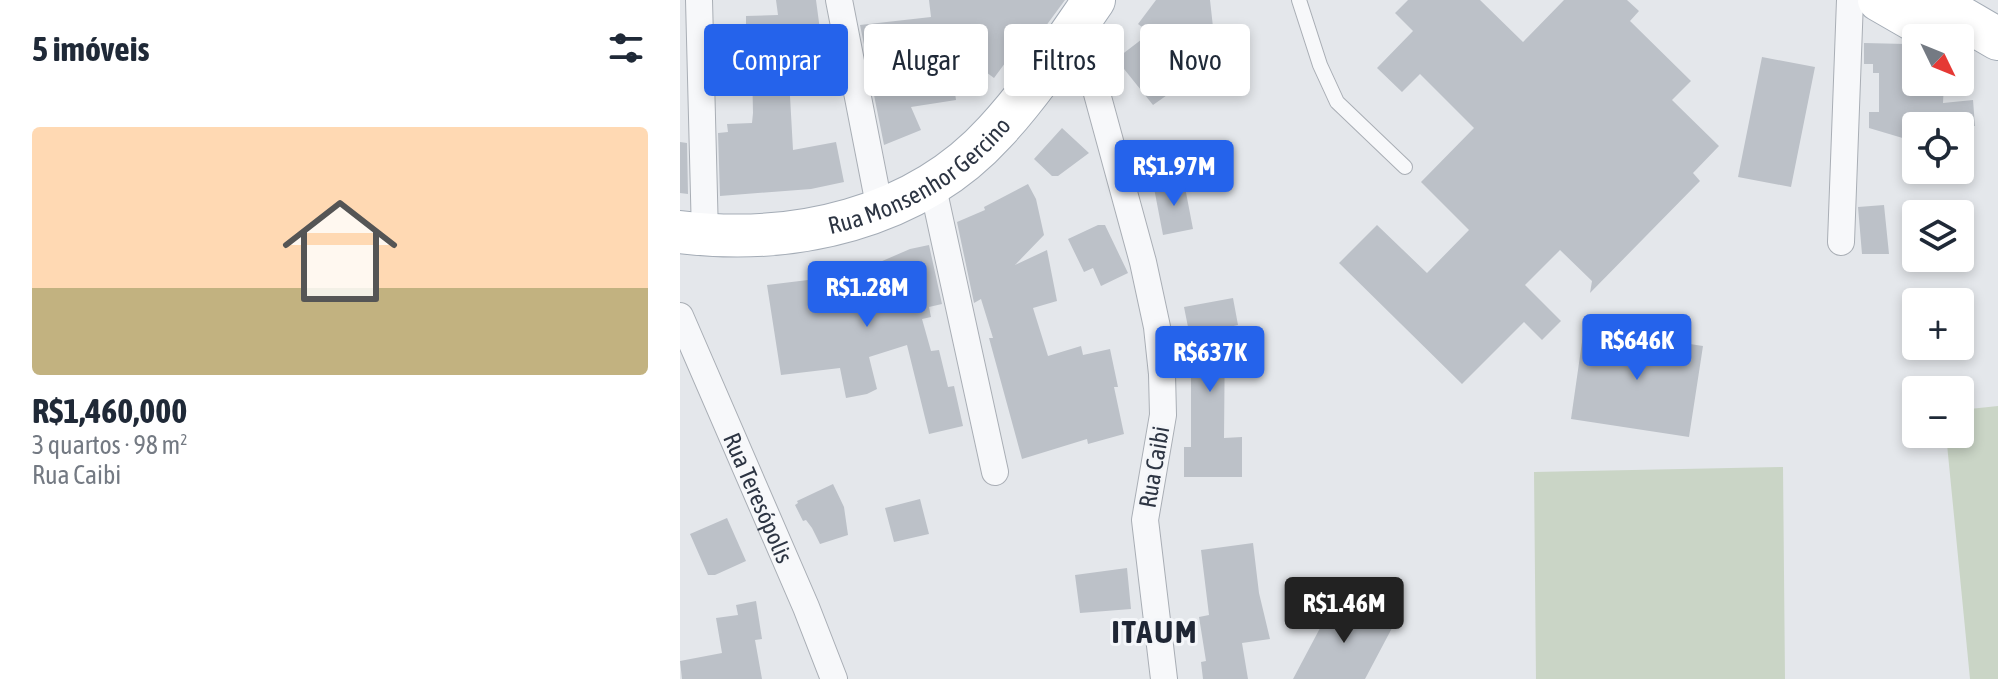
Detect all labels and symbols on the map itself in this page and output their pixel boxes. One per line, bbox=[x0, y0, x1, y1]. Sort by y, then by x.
north arrow bbox=[1902, 24, 1974, 96]
street label: Rua Monsenhor Gercino bbox=[825, 112, 1015, 239]
pin: R$1.97M bbox=[1100, 140, 1248, 208]
pin: R$1.28M bbox=[793, 261, 941, 329]
pin: R$646K bbox=[1572, 314, 1702, 382]
pin: R$637K bbox=[1145, 326, 1275, 394]
street label: Rua Caibi bbox=[1134, 424, 1174, 510]
street label: Rua Teresópolis bbox=[719, 429, 799, 567]
pin: R$1.46M bbox=[1270, 577, 1418, 645]
district label: ITAUM bbox=[1112, 613, 1198, 650]

